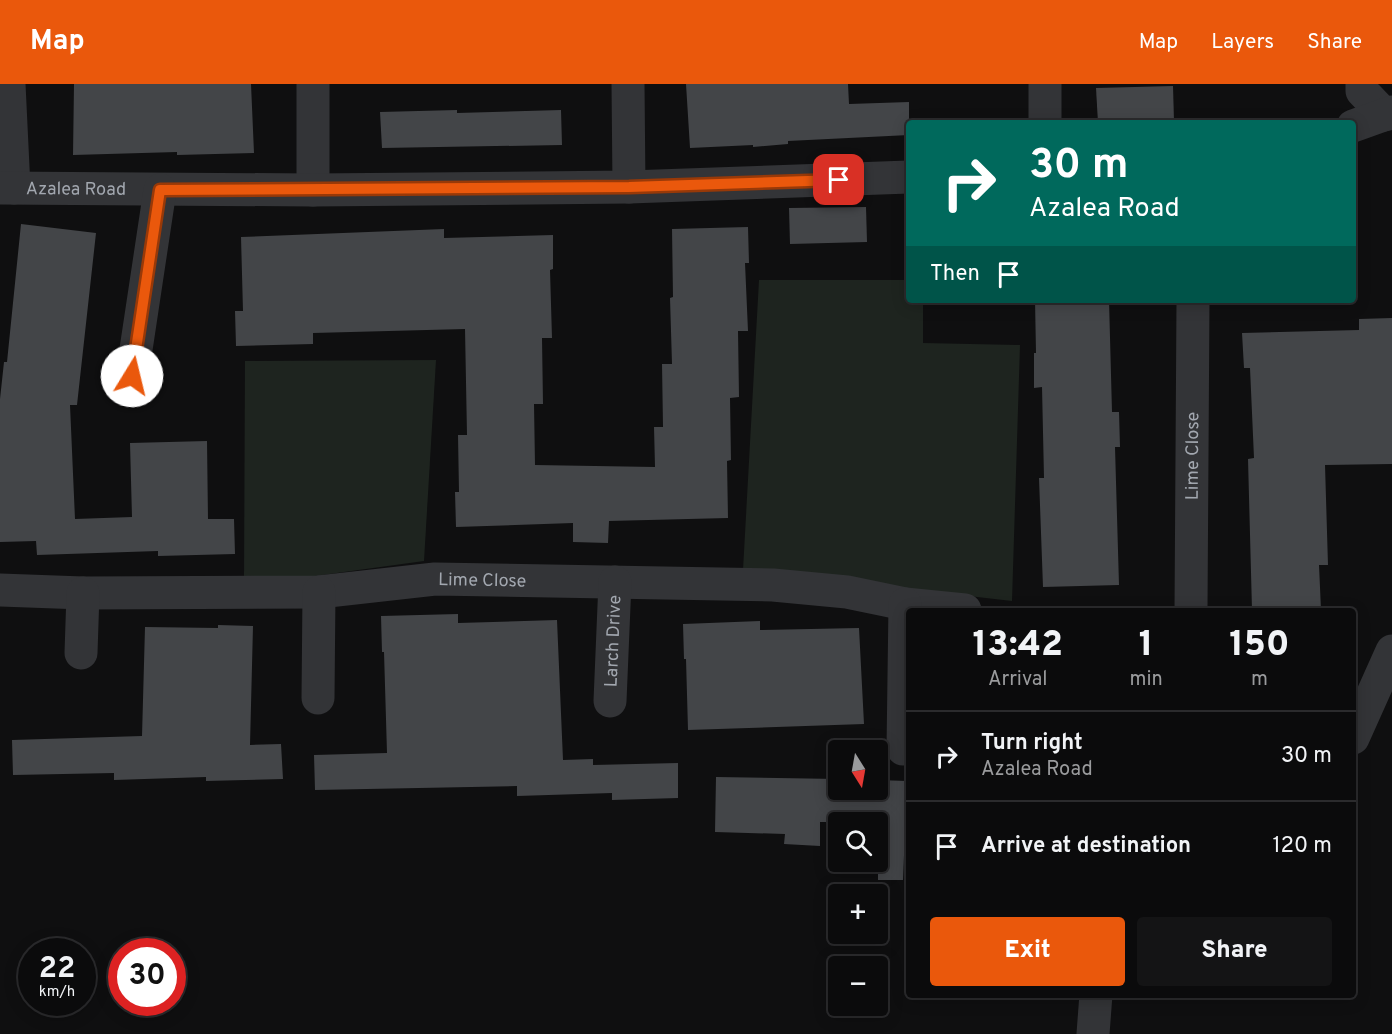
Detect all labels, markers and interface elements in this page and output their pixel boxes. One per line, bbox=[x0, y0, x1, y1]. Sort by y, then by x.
text: Map bbox=[30, 24, 85, 60]
text: Map bbox=[1139, 29, 1178, 56]
text: Layers bbox=[1211, 29, 1274, 56]
text: Share bbox=[1307, 29, 1362, 56]
text: 30 m bbox=[1029, 140, 1128, 193]
icon: right bbox=[930, 144, 1008, 222]
pin bbox=[813, 154, 864, 205]
icon: arrive bbox=[822, 163, 855, 196]
street label: Azalea Road bbox=[26, 178, 126, 202]
text: Azalea Road bbox=[1029, 192, 1180, 226]
icon: arrive bbox=[992, 258, 1025, 291]
text: Then bbox=[930, 261, 980, 288]
position arrow bbox=[100, 344, 164, 408]
street label: Lime Close bbox=[1182, 412, 1205, 500]
street label: Lime Close bbox=[438, 569, 527, 594]
street label: Larch Drive bbox=[601, 594, 627, 688]
text: 13:42 bbox=[972, 623, 1063, 669]
text: 1 bbox=[1139, 623, 1153, 669]
text: 150 bbox=[1229, 623, 1290, 669]
text: Arrival bbox=[988, 667, 1048, 693]
text: min bbox=[1129, 667, 1163, 693]
text: m bbox=[1251, 667, 1268, 693]
text: Turn right bbox=[981, 730, 1083, 757]
north arrow bbox=[828, 740, 888, 800]
map controls bbox=[828, 740, 888, 1016]
icon: right bbox=[930, 740, 963, 773]
text: 30 m bbox=[1281, 743, 1332, 770]
text: Azalea Road bbox=[981, 757, 1093, 783]
button: search bbox=[828, 812, 888, 872]
icon: arrive bbox=[930, 830, 963, 863]
text: Arrive at destination bbox=[981, 833, 1191, 860]
text: 120 m bbox=[1272, 833, 1332, 860]
button: + bbox=[828, 884, 888, 944]
button: Exit bbox=[930, 917, 1125, 986]
button: Share bbox=[1137, 917, 1332, 986]
speed limit sign: 30 bbox=[108, 938, 186, 1016]
text: 22 bbox=[39, 951, 75, 988]
button: − bbox=[828, 956, 888, 1016]
text: km/h bbox=[39, 983, 75, 1002]

